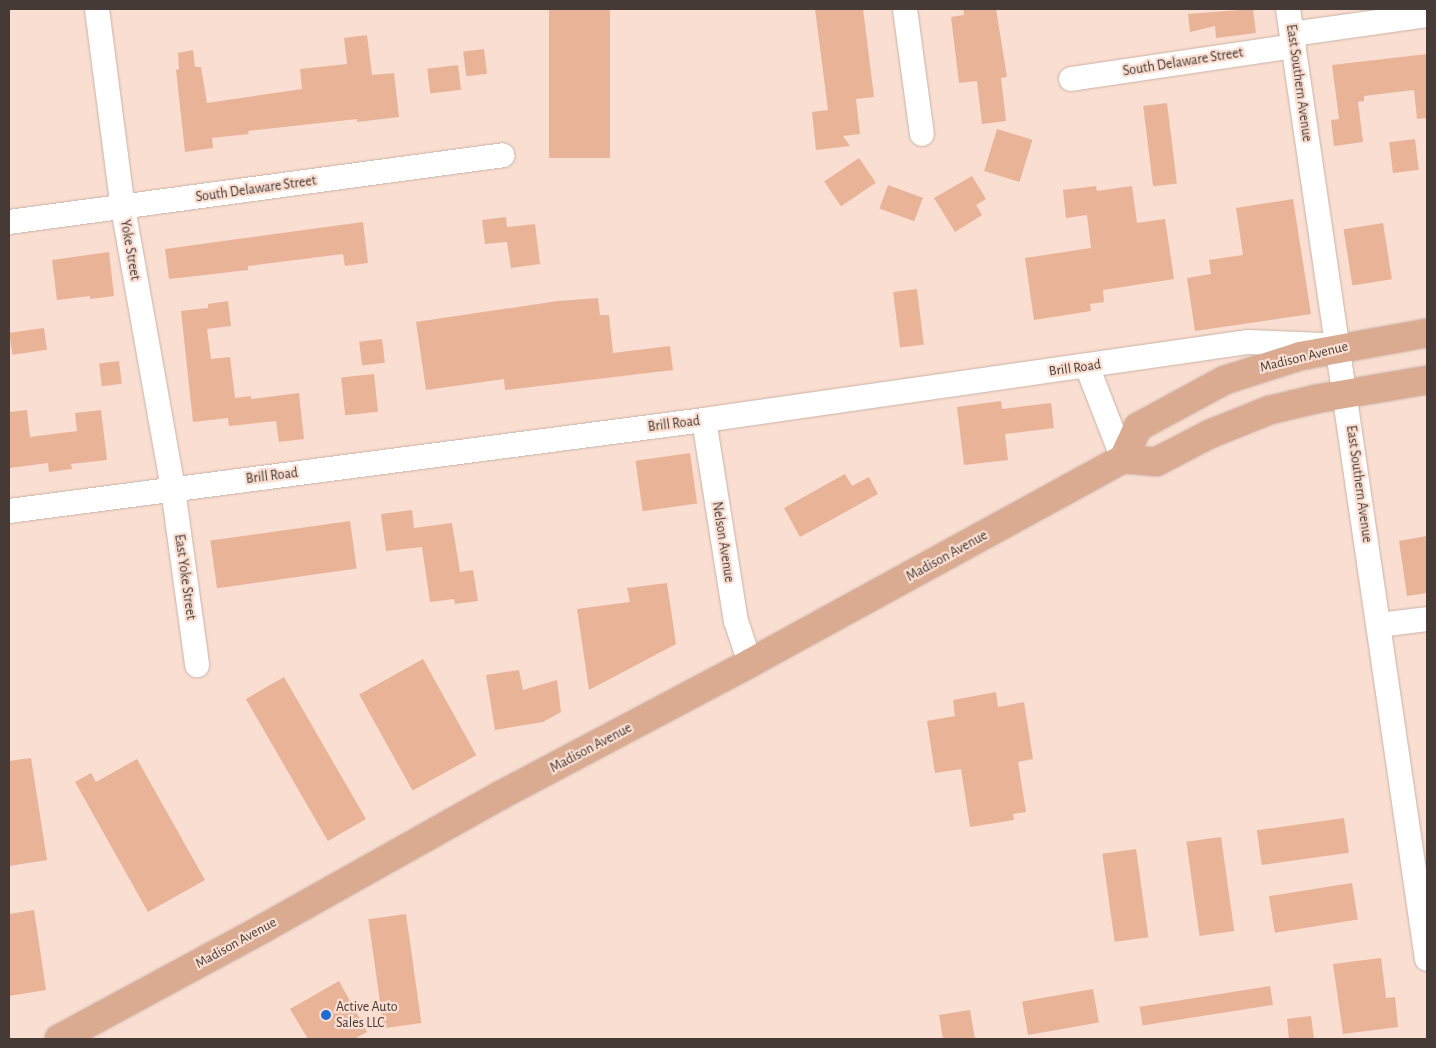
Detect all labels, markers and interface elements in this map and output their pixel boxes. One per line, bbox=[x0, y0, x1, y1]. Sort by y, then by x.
street label: East Southern Avenue bbox=[1282, 23, 1316, 143]
street label: South Delaware Street bbox=[1122, 44, 1244, 80]
street label: South Delaware Street bbox=[195, 172, 317, 206]
street label: Yoke Street bbox=[116, 218, 144, 282]
street label: Madison Avenue bbox=[1258, 338, 1350, 376]
street label: Brill Road bbox=[1048, 356, 1102, 380]
street label: Brill Road bbox=[647, 412, 701, 436]
street label: East Southern Avenue bbox=[1342, 424, 1376, 544]
street label: Brill Road bbox=[245, 464, 299, 488]
street label: Nelson Avenue bbox=[708, 500, 738, 584]
street label: Madison Avenue bbox=[903, 527, 991, 585]
street label: East Yoke Street bbox=[171, 533, 199, 621]
street label: Madison Avenue bbox=[547, 719, 635, 777]
street label: Madison Avenue bbox=[192, 914, 280, 972]
place label: Active Auto Sales LLC bbox=[336, 999, 398, 1032]
marker: Active Auto Sales LLC bbox=[320, 1009, 332, 1021]

